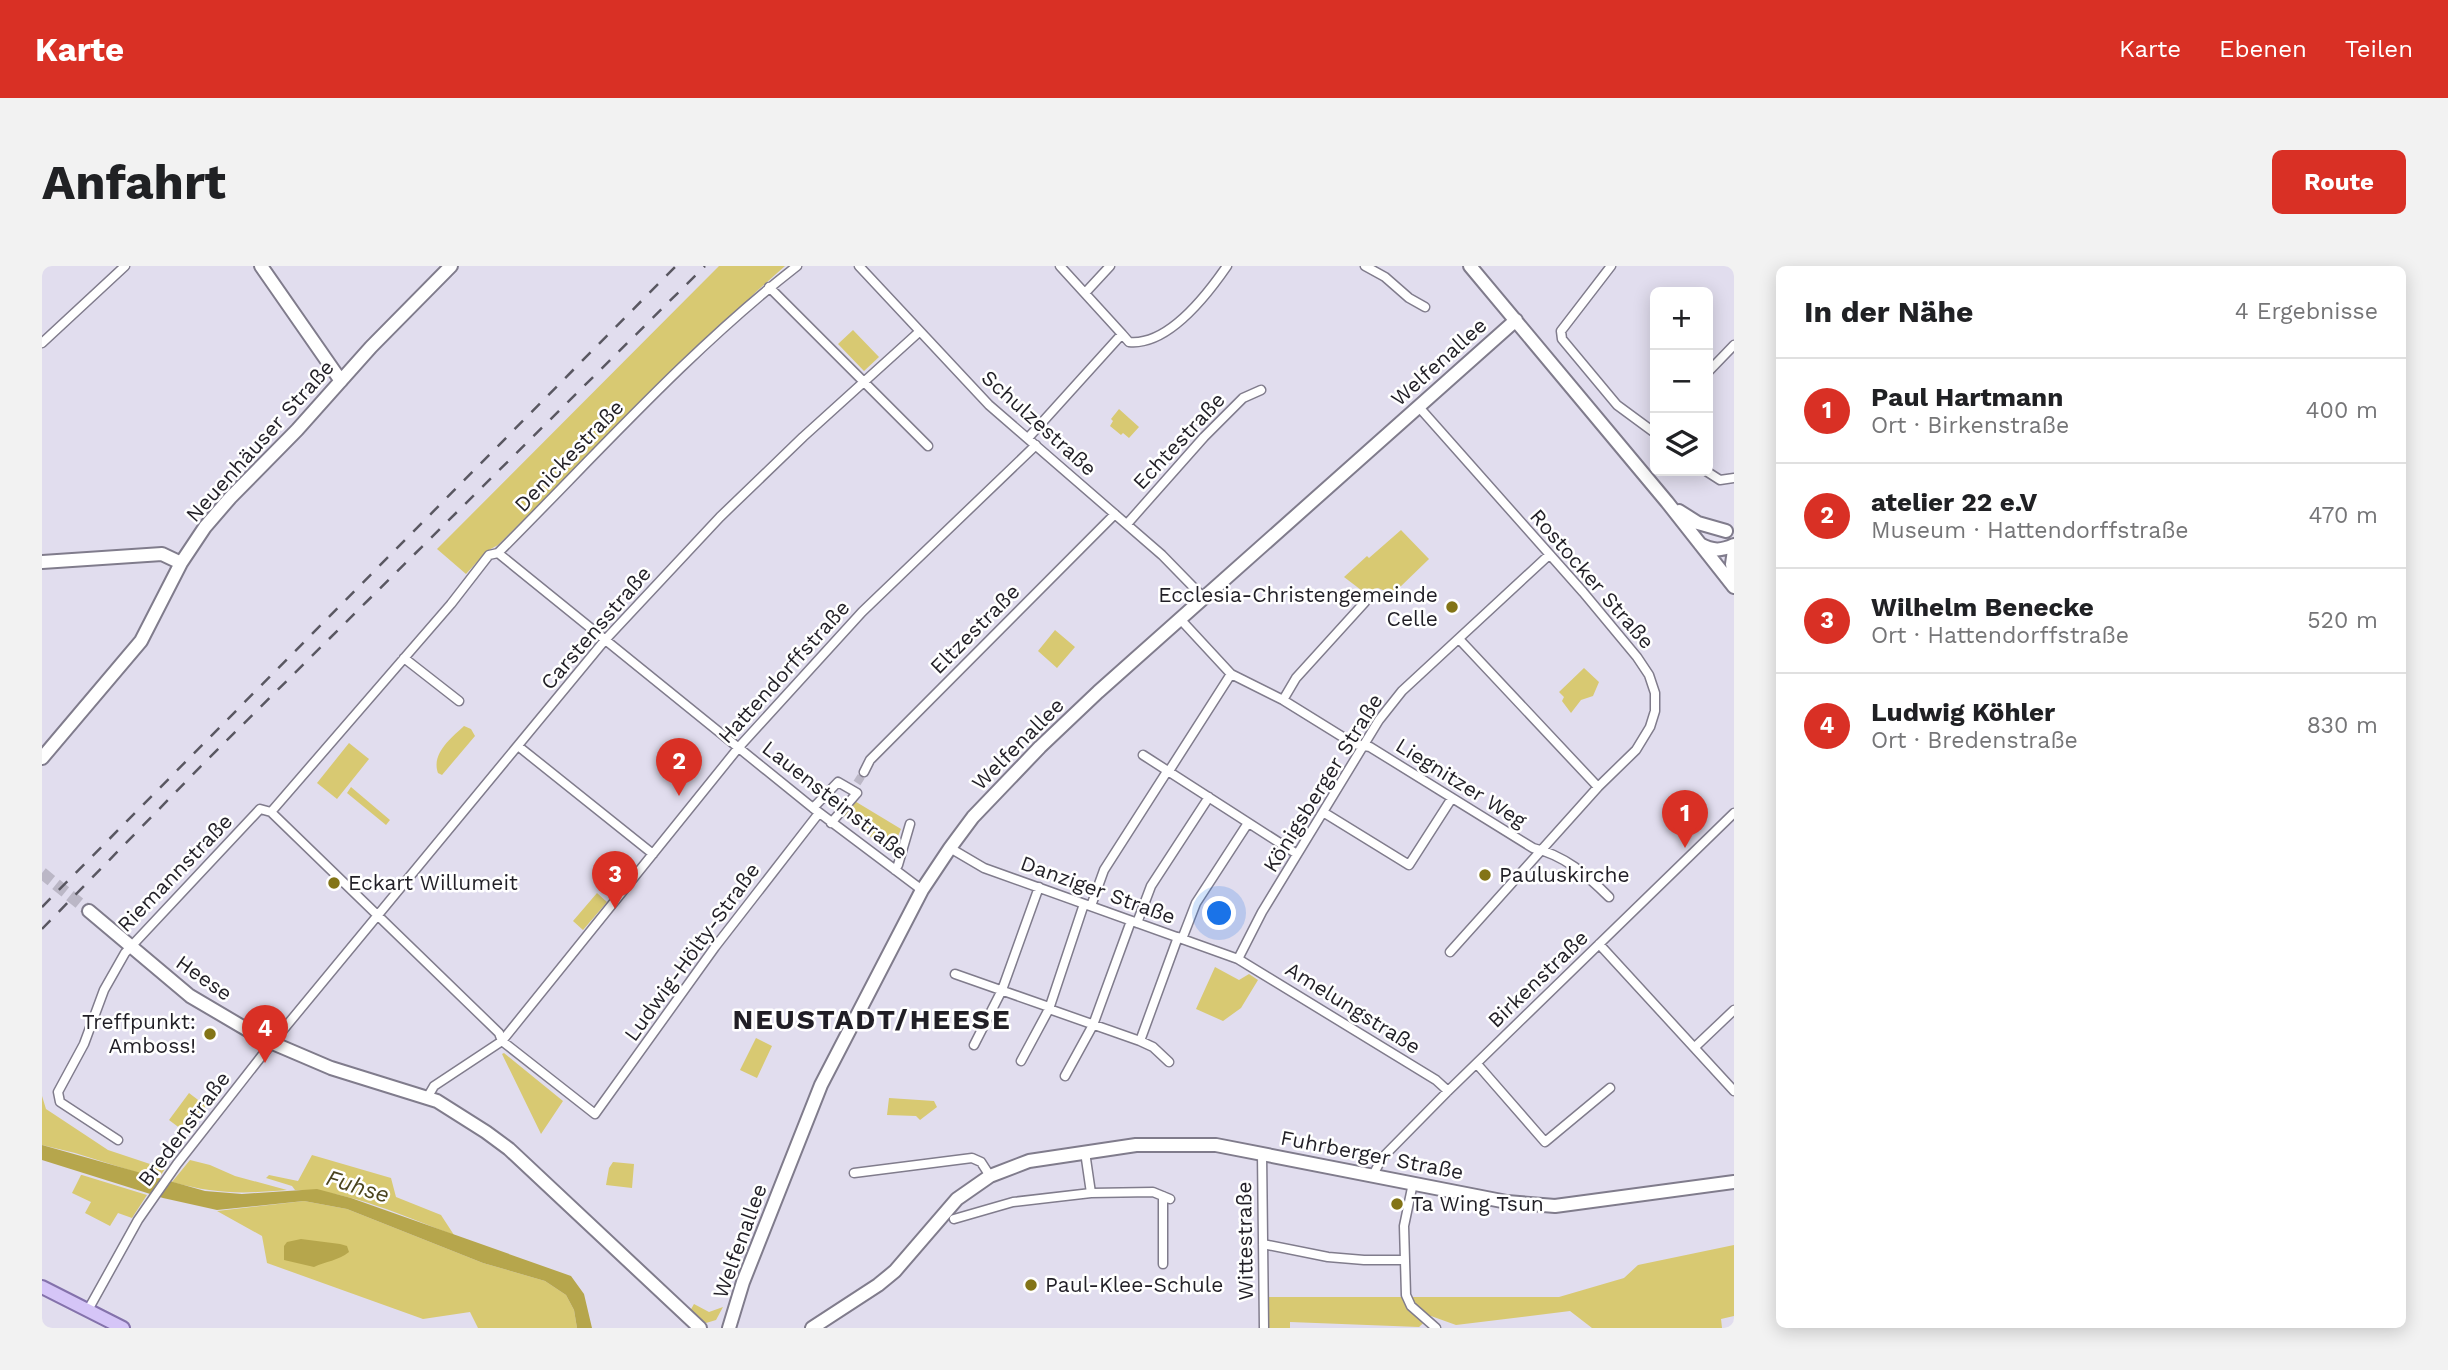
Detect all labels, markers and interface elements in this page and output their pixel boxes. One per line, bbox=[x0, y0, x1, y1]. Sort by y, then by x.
text: Karte bbox=[35, 30, 124, 69]
text: Karte bbox=[2119, 35, 2181, 63]
text: Ebenen bbox=[2219, 35, 2307, 63]
text: Teilen bbox=[2345, 35, 2413, 63]
button: Route bbox=[2272, 150, 2406, 214]
text: Anfahrt bbox=[42, 153, 226, 211]
map controls bbox=[1650, 287, 1713, 476]
button: + bbox=[1650, 287, 1713, 350]
text: In der Nähe bbox=[1804, 294, 1973, 329]
text: 4 Ergebnisse bbox=[2235, 298, 2378, 325]
street label: Welfenallee bbox=[1386, 312, 1492, 411]
button: − bbox=[1650, 350, 1713, 413]
street label: Neuenhäuser Straße bbox=[180, 355, 339, 527]
street label: Schulzestraße bbox=[977, 365, 1102, 481]
text: Paul Hartmann bbox=[1871, 382, 2063, 412]
street label: Echtestraße bbox=[1127, 387, 1230, 494]
street label: Denickestraße bbox=[509, 394, 628, 517]
text: 1 bbox=[1822, 397, 1832, 424]
text: 400 m bbox=[2306, 397, 2378, 424]
text: Ort · Birkenstraße bbox=[1871, 412, 2069, 439]
button: layers bbox=[1650, 413, 1713, 476]
text: atelier 22 e.V bbox=[1871, 487, 2037, 517]
text: 2 bbox=[1820, 502, 1834, 529]
text: 470 m bbox=[2309, 502, 2378, 529]
street label: Rostocker Straße bbox=[1525, 504, 1660, 654]
text: Museum · Hattendorffstraße bbox=[1871, 517, 2189, 544]
street label: Carstensstraße bbox=[535, 561, 656, 695]
street label: Eltzestraße bbox=[925, 579, 1025, 679]
place label: Ecclesia-Christengemeinde Celle bbox=[1158, 582, 1438, 631]
text: Wilhelm Benecke bbox=[1871, 592, 2094, 622]
street label: Hattendorffstraße bbox=[713, 595, 855, 748]
marker: Ecclesia-Christengemeinde Celle bbox=[1444, 599, 1460, 615]
text: 3 bbox=[1820, 607, 1834, 634]
text: 520 m bbox=[2307, 607, 2378, 634]
text: Ort · Hattendorffstraße bbox=[1871, 622, 2129, 649]
street label: Königsberger Straße bbox=[1257, 689, 1388, 877]
street label: Welfenallee bbox=[966, 692, 1069, 795]
text: Ludwig Köhler bbox=[1871, 697, 2055, 727]
text: 4 bbox=[1820, 712, 1834, 739]
text: 830 m bbox=[2307, 712, 2378, 739]
text: Ort · Bredenstraße bbox=[1871, 727, 2078, 754]
street label: Liegnitzer Weg bbox=[1391, 732, 1532, 833]
street label: Lauensteinstraße bbox=[757, 735, 913, 864]
pin: 2 bbox=[656, 738, 702, 796]
pin: 1 bbox=[1662, 790, 1708, 848]
street label: Riemannstraße bbox=[112, 808, 237, 937]
street label: Danziger Straße bbox=[1017, 850, 1179, 929]
pin: 3 bbox=[592, 851, 638, 909]
street label: Ludwig-Hölty-Straße bbox=[619, 858, 765, 1046]
place label: Pauluskirche bbox=[1499, 862, 1630, 887]
marker: Pauluskirche bbox=[1477, 867, 1493, 883]
place label: Eckart Willumeit bbox=[348, 870, 518, 895]
marker: Eckart Willumeit bbox=[326, 875, 342, 891]
your location bbox=[1202, 896, 1236, 930]
street label: Birkenstraße bbox=[1482, 925, 1593, 1033]
street label: Heese bbox=[171, 949, 237, 1006]
street label: Amelungstraße bbox=[1281, 956, 1425, 1059]
district label: NEUSTADT/HEESE bbox=[732, 1003, 1012, 1036]
pin: 4 bbox=[242, 1005, 288, 1063]
place label: Treffpunkt: Amboss! bbox=[82, 1009, 196, 1058]
marker: Treffpunkt: Amboss! bbox=[202, 1026, 218, 1042]
street label: Bredenstraße bbox=[132, 1066, 235, 1191]
street label: Fuhrberger Straße bbox=[1279, 1125, 1466, 1185]
water label: Fuhse bbox=[323, 1164, 393, 1209]
street label: Welfenallee bbox=[707, 1180, 772, 1302]
street label: Wittestraße bbox=[1231, 1181, 1258, 1301]
place label: Ta Wing Tsun bbox=[1411, 1191, 1544, 1216]
marker: Ta Wing Tsun bbox=[1389, 1196, 1405, 1212]
place label: Paul-Klee-Schule bbox=[1045, 1272, 1223, 1297]
marker: Paul-Klee-Schule bbox=[1023, 1277, 1039, 1293]

